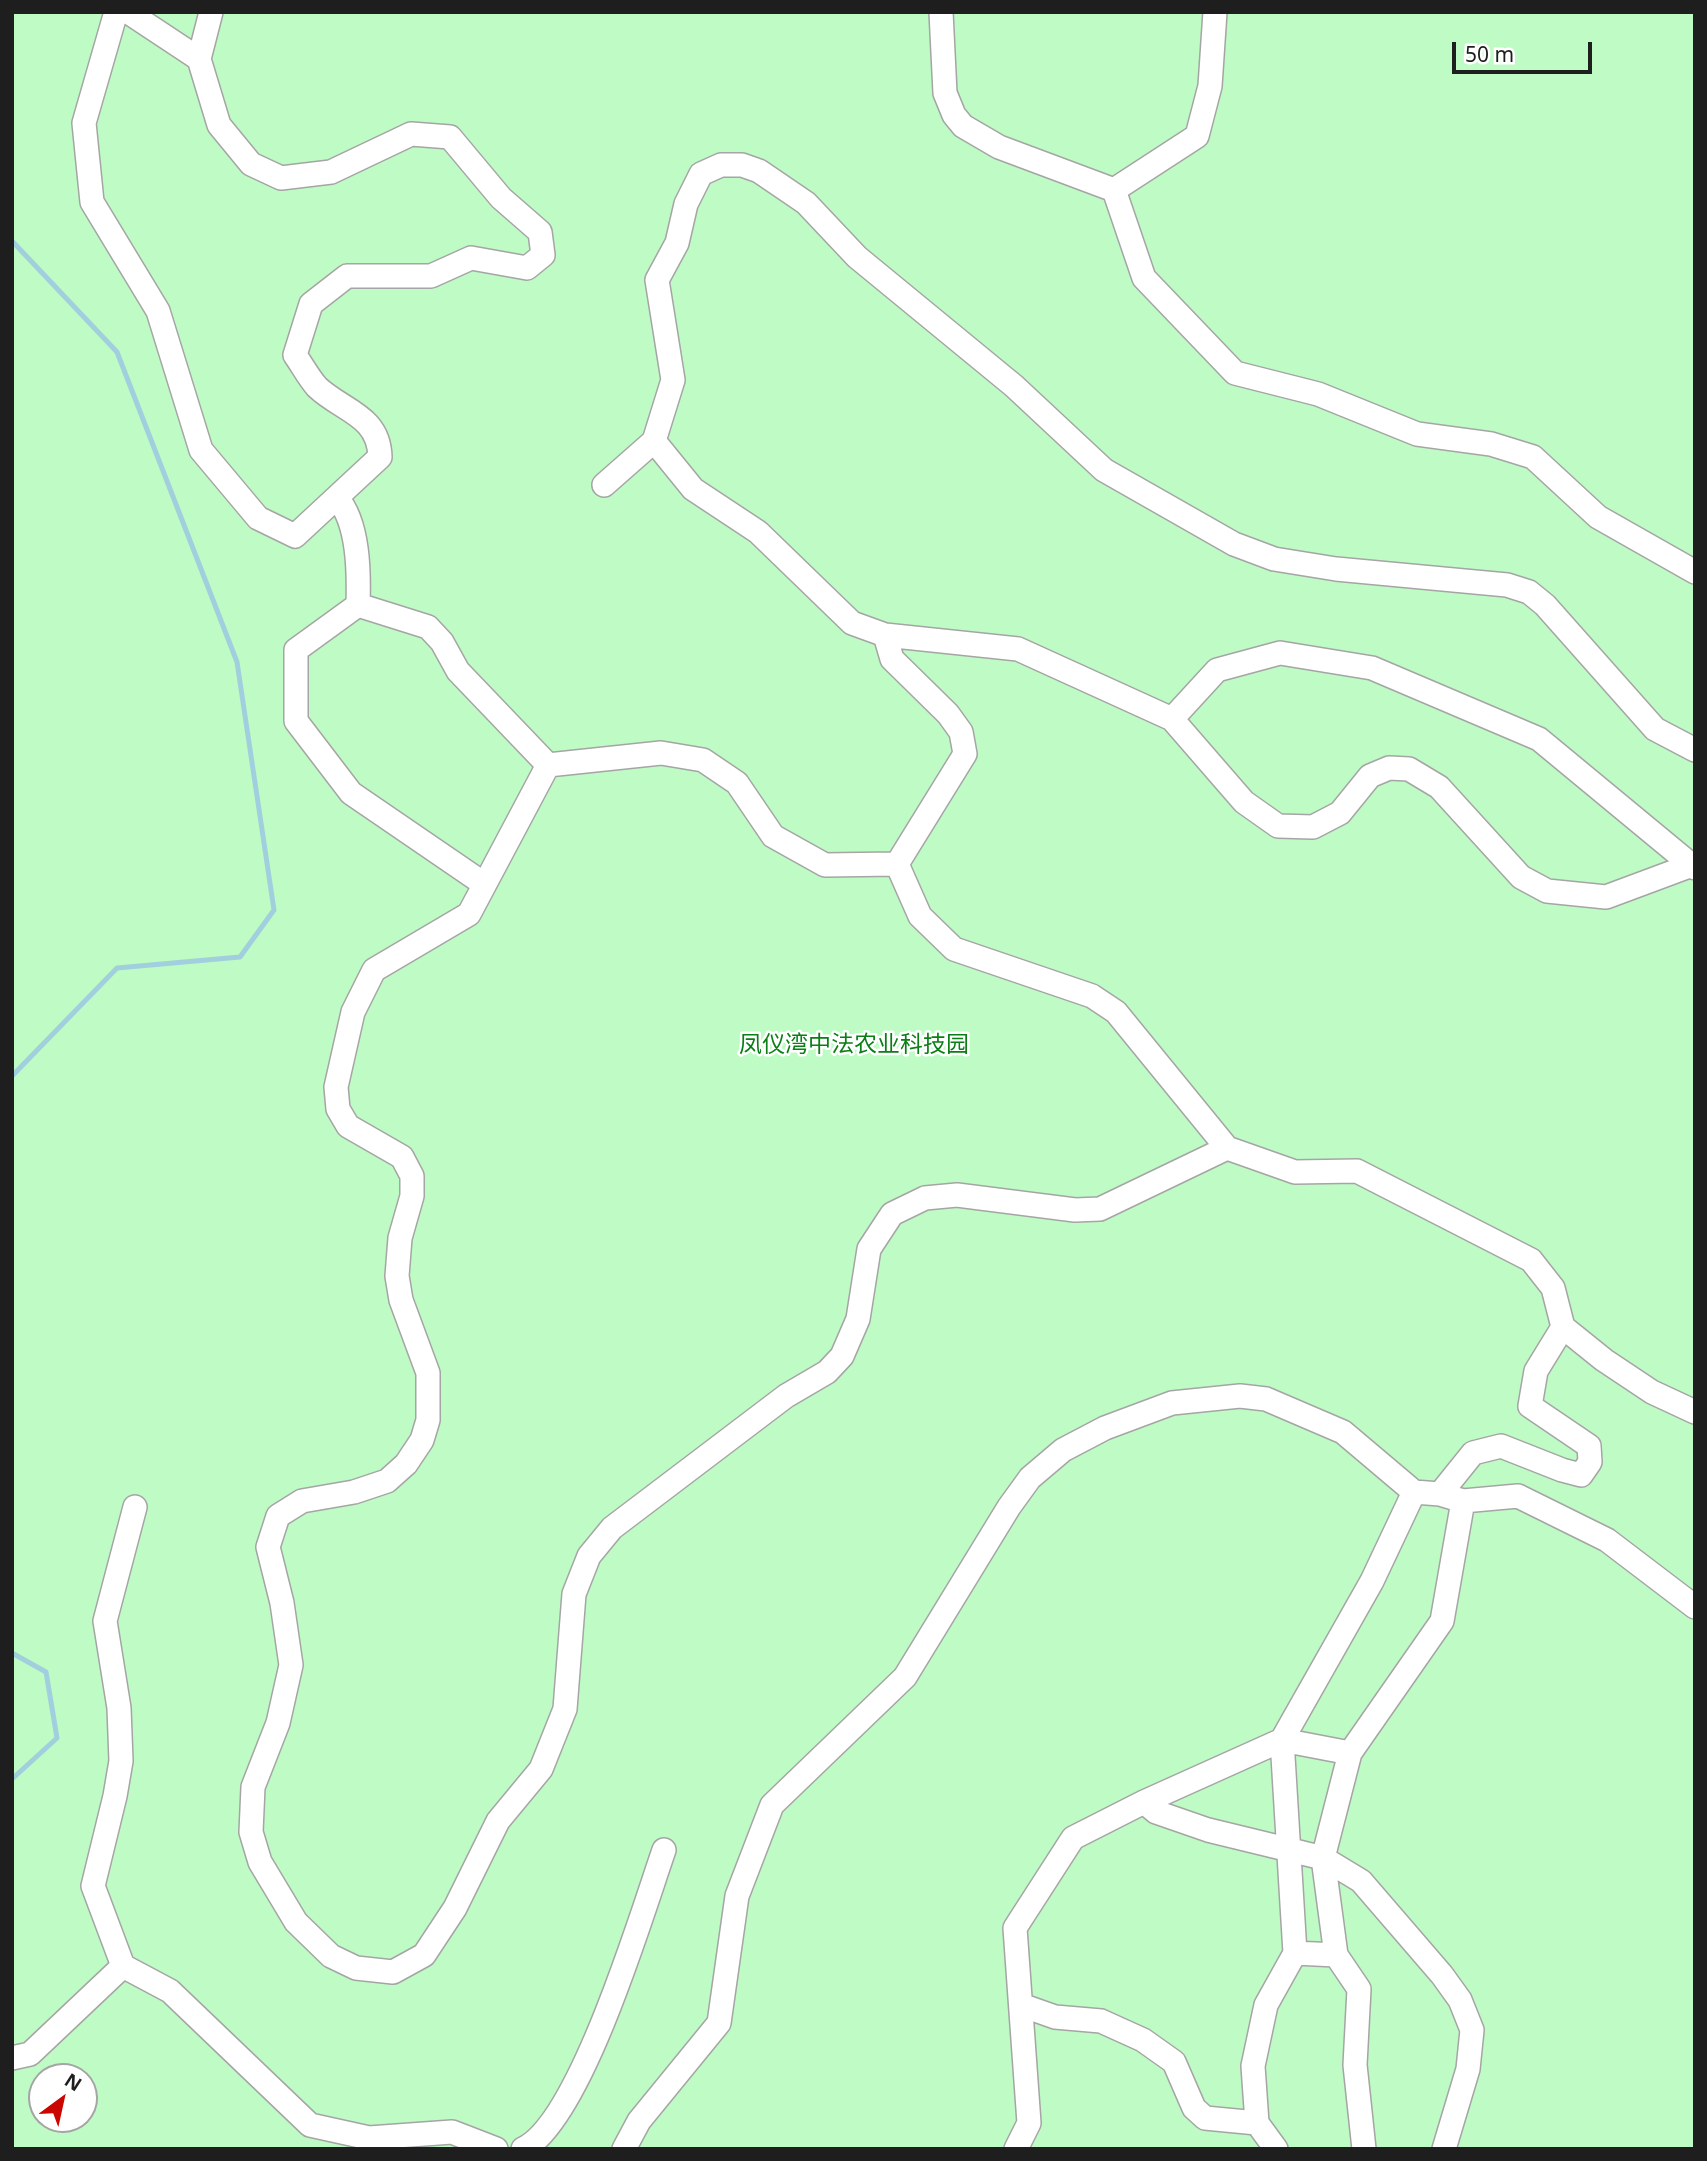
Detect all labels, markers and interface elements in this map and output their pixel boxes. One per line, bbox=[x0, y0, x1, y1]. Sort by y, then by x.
scale bar bbox=[1455, 28, 1595, 72]
text: 50 m bbox=[1465, 40, 1514, 68]
park label: 凤仪湾中法农业科技园 bbox=[739, 1031, 969, 1059]
north arrow bbox=[28, 2063, 98, 2133]
text: N bbox=[60, 2067, 87, 2097]

